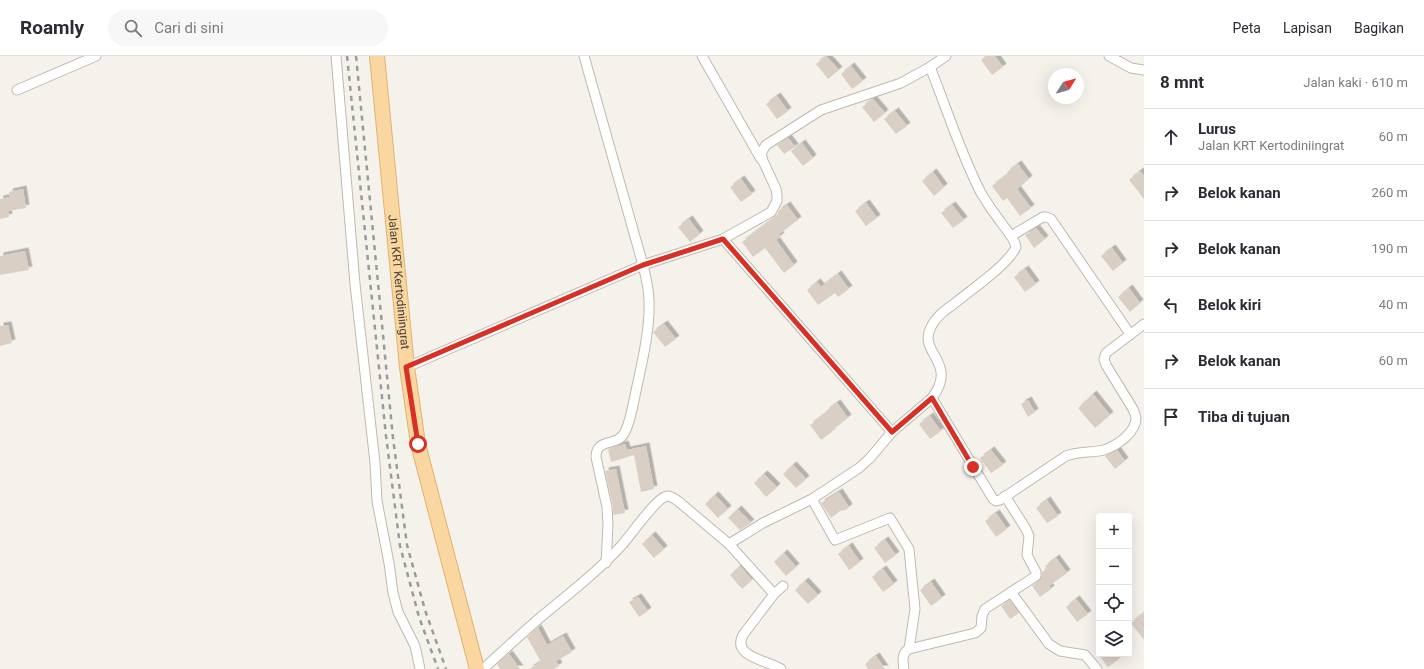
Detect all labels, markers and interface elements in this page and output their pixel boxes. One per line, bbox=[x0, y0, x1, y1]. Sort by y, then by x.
search box bbox=[108, 10, 388, 46]
text: Roamly bbox=[20, 16, 84, 39]
icon: search bbox=[122, 17, 144, 39]
text: Cari di sini bbox=[154, 19, 224, 37]
text: Peta bbox=[1233, 20, 1261, 36]
text: Lapisan bbox=[1283, 20, 1332, 36]
text: Bagikan bbox=[1354, 20, 1404, 36]
north arrow bbox=[1048, 68, 1084, 104]
text: 8 mnt bbox=[1160, 72, 1204, 92]
text: Jalan kaki · 610 m bbox=[1303, 75, 1408, 90]
text: Lurus bbox=[1198, 120, 1236, 138]
icon: ahead bbox=[1160, 126, 1182, 148]
text: 60 m bbox=[1379, 129, 1408, 144]
text: Jalan KRT Kertodiniingrat bbox=[1198, 138, 1344, 153]
icon: right bbox=[1160, 182, 1182, 204]
text: Belok kanan bbox=[1198, 184, 1281, 202]
text: 260 m bbox=[1371, 185, 1408, 200]
street label: Jalan KRT Kertodiniingrat bbox=[385, 214, 412, 350]
icon: right bbox=[1160, 238, 1182, 260]
text: Belok kanan bbox=[1198, 240, 1281, 258]
text: 190 m bbox=[1371, 241, 1408, 256]
icon: left bbox=[1160, 294, 1182, 316]
text: Belok kiri bbox=[1198, 296, 1261, 314]
text: 40 m bbox=[1379, 297, 1408, 312]
icon: right bbox=[1160, 350, 1182, 372]
text: Belok kanan bbox=[1198, 352, 1281, 370]
text: 60 m bbox=[1379, 353, 1408, 368]
icon: arrive bbox=[1160, 406, 1182, 428]
text: Tiba di tujuan bbox=[1198, 408, 1290, 426]
route start bbox=[409, 435, 427, 453]
route end bbox=[964, 458, 982, 476]
map controls bbox=[1096, 513, 1132, 657]
button: + bbox=[1096, 513, 1132, 549]
button: − bbox=[1096, 549, 1132, 585]
button: locate bbox=[1096, 585, 1132, 621]
button: layers bbox=[1096, 621, 1132, 657]

